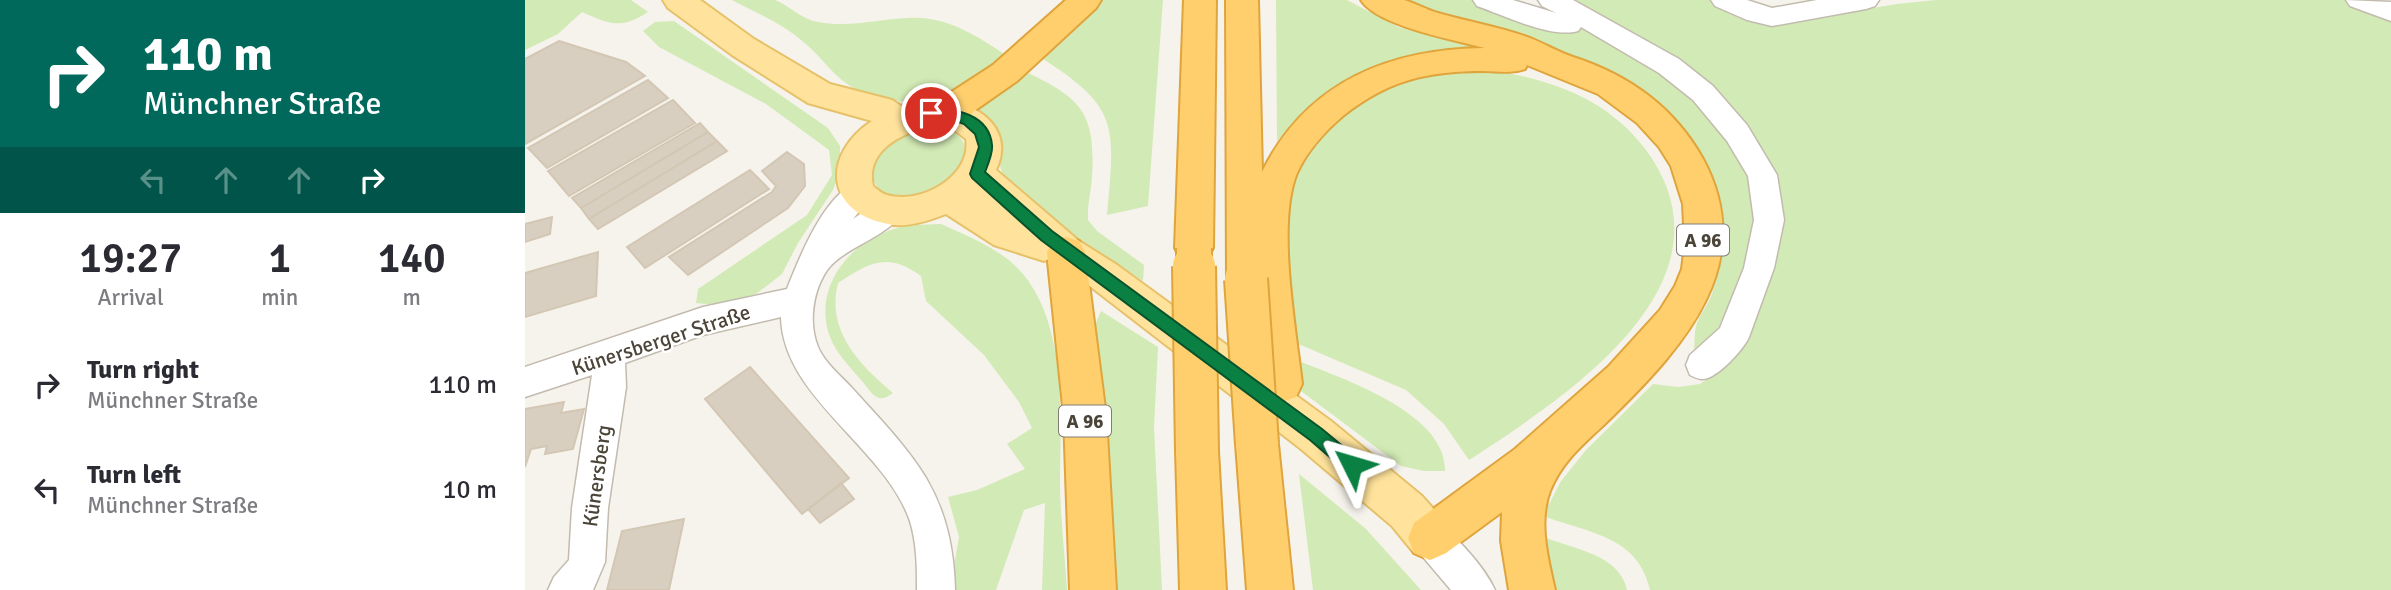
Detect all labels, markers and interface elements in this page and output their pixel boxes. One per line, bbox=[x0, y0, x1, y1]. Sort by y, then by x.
text: 110 m bbox=[143, 24, 273, 84]
icon: right bbox=[28, 28, 119, 119]
pin bbox=[901, 83, 961, 143]
text: Münchner Straße bbox=[143, 84, 381, 123]
icon: arrive bbox=[912, 94, 950, 132]
icon: left bbox=[134, 161, 172, 199]
icon: ahead bbox=[207, 161, 245, 199]
icon: ahead bbox=[280, 161, 318, 199]
icon: right bbox=[353, 161, 391, 199]
road number: A 96 bbox=[1677, 224, 1729, 256]
text: 19:27 bbox=[79, 233, 182, 284]
text: 1 bbox=[268, 233, 291, 284]
text: 140 bbox=[378, 233, 446, 284]
text: Arrival bbox=[97, 283, 164, 312]
text: min bbox=[261, 283, 298, 312]
text: m bbox=[402, 283, 421, 312]
street label: Künersberger Straße bbox=[568, 299, 754, 381]
text: Turn right bbox=[87, 354, 199, 386]
icon: right bbox=[28, 366, 66, 404]
text: 110 m bbox=[428, 369, 497, 401]
text: Münchner Straße bbox=[87, 386, 258, 415]
road number: A 96 bbox=[1059, 406, 1111, 436]
street label: Künersberg bbox=[577, 423, 617, 529]
position arrow bbox=[1315, 428, 1389, 502]
text: Turn left bbox=[87, 459, 181, 491]
icon: left bbox=[28, 471, 66, 509]
text: 10 m bbox=[442, 474, 497, 506]
text: Münchner Straße bbox=[87, 491, 258, 520]

